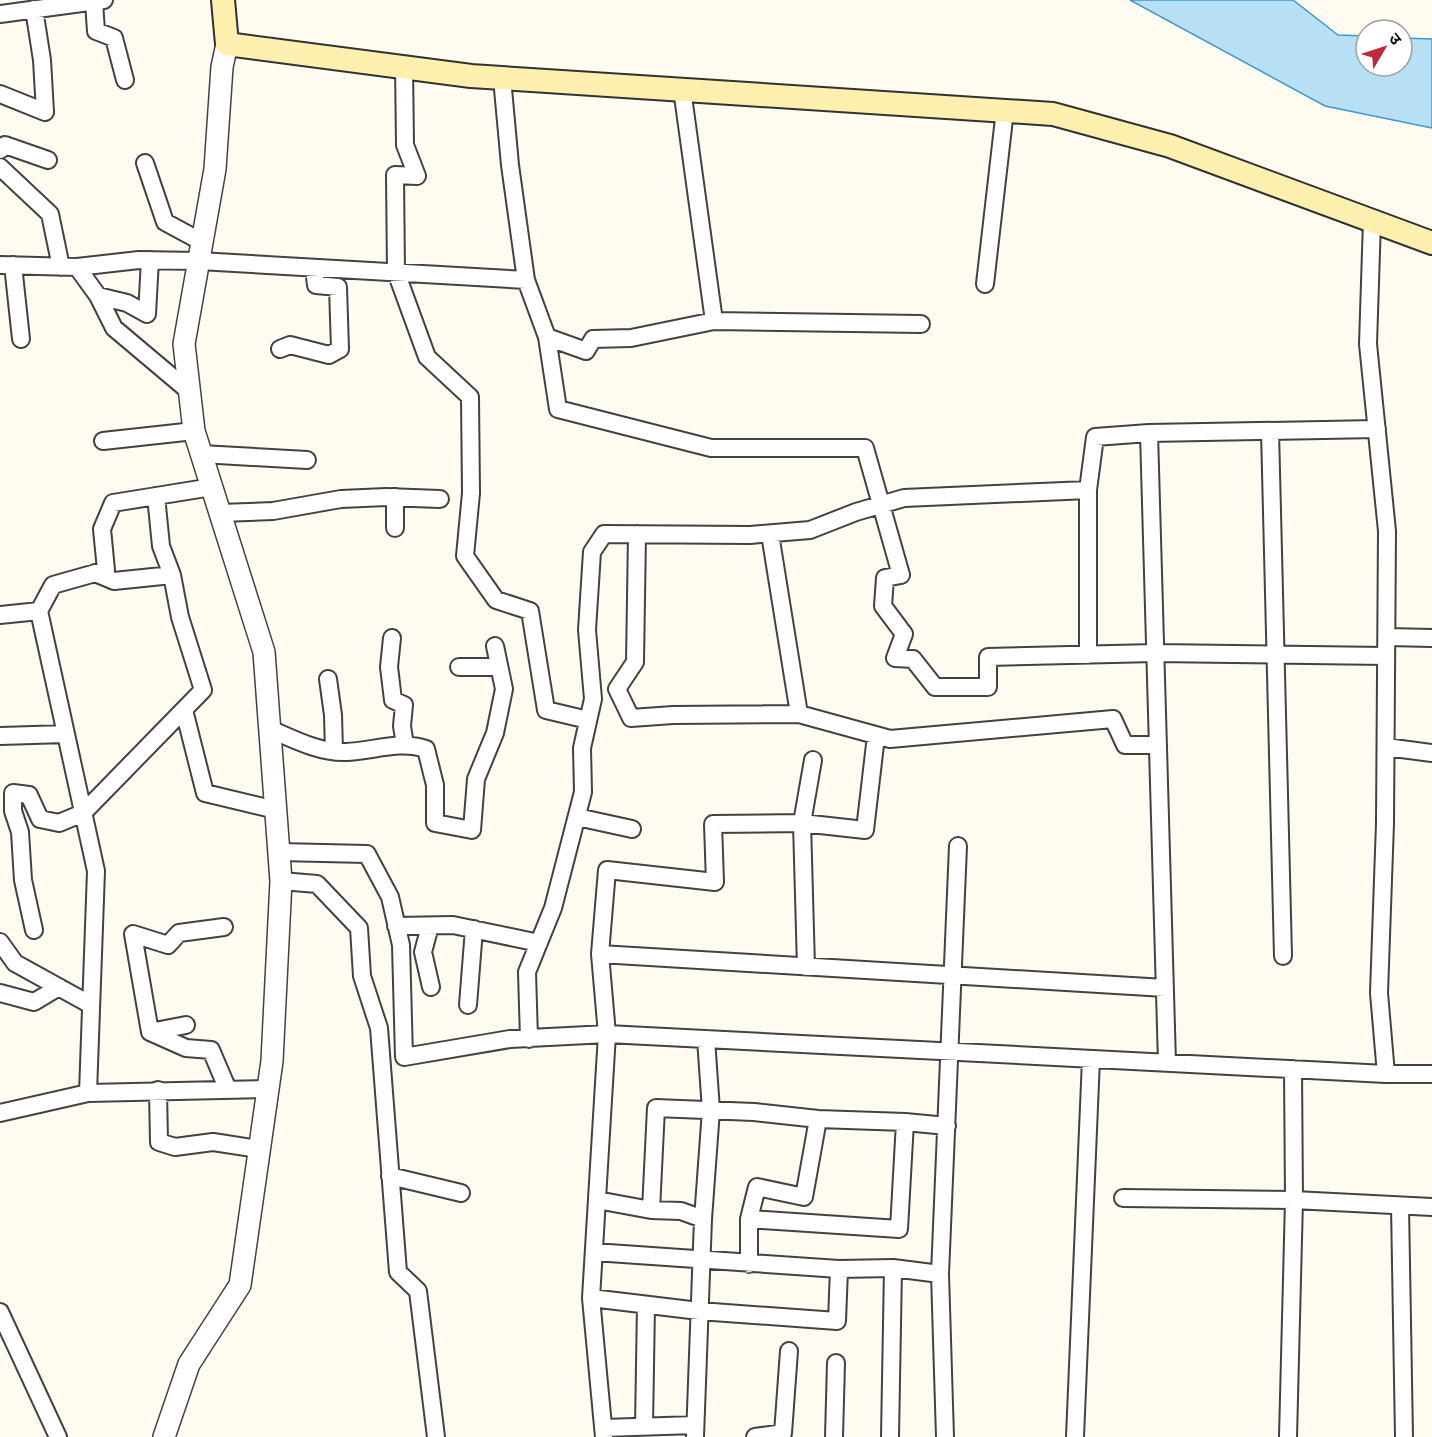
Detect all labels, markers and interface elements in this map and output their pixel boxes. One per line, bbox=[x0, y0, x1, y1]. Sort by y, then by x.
north arrow bbox=[1354, 18, 1414, 78]
text: उ bbox=[1385, 29, 1406, 49]

